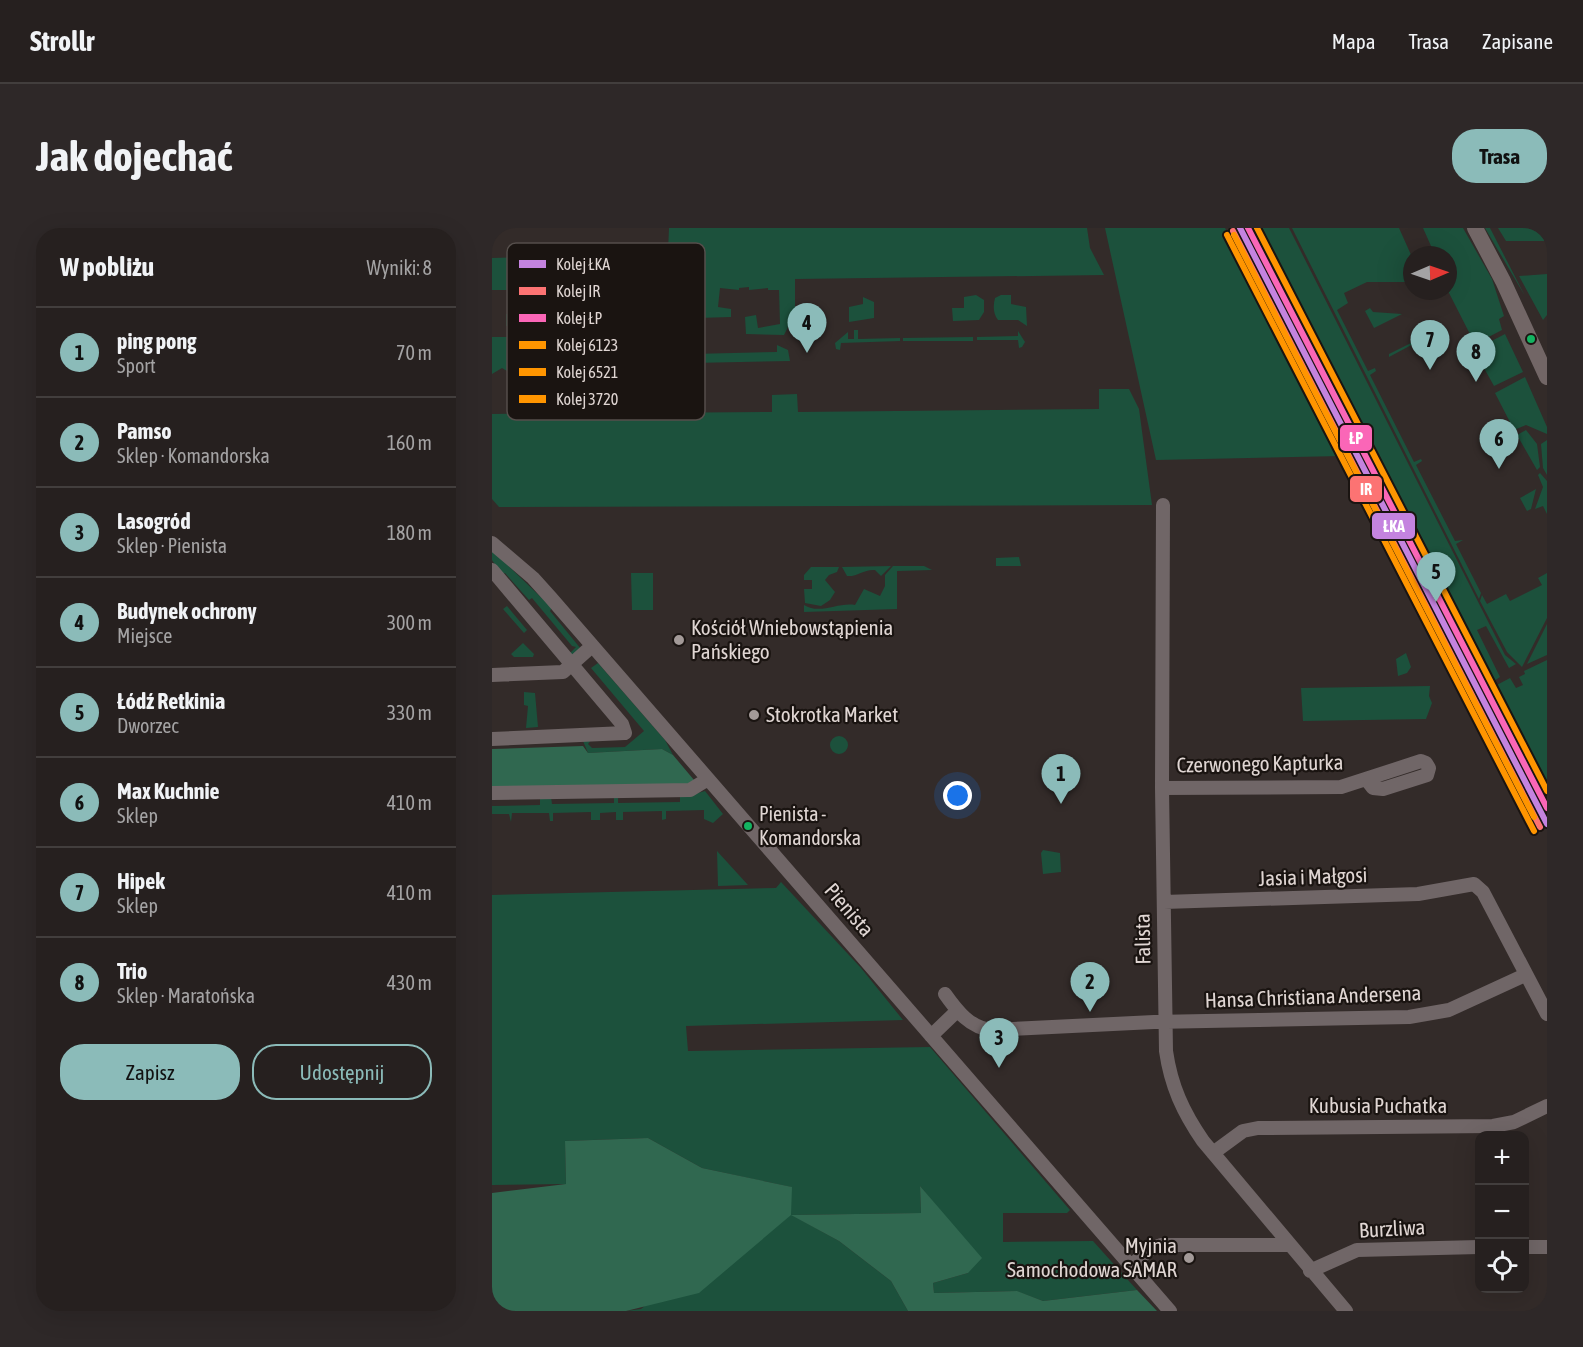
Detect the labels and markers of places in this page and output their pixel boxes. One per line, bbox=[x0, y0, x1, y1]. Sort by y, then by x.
pin: 4 bbox=[788, 304, 826, 353]
pin: 7 bbox=[1410, 320, 1450, 370]
pin: 8 bbox=[1456, 332, 1496, 382]
unlabelled marker bbox=[1525, 333, 1537, 345]
pin: 6 bbox=[1480, 420, 1518, 469]
pin: 5 bbox=[1416, 552, 1456, 602]
place label: Kościół Wniebowstąpienia Pańskiego bbox=[691, 615, 893, 663]
marker: Kościół Wniebowstąpienia Pańskiego bbox=[672, 633, 686, 647]
place label: Stokrotka Market bbox=[766, 702, 898, 726]
marker: Stokrotka Market bbox=[747, 708, 761, 722]
pin: 1 bbox=[1042, 754, 1080, 804]
place label: Pienista - Komandorska bbox=[759, 802, 861, 849]
marker: Pienista - Komandorska bbox=[742, 820, 754, 832]
pin: 2 bbox=[1070, 962, 1110, 1012]
pin: 3 bbox=[980, 1018, 1018, 1068]
place label: Myjnia Samochodowa SAMAR bbox=[1007, 1233, 1177, 1281]
marker: Myjnia Samochodowa SAMAR bbox=[1182, 1251, 1196, 1265]

